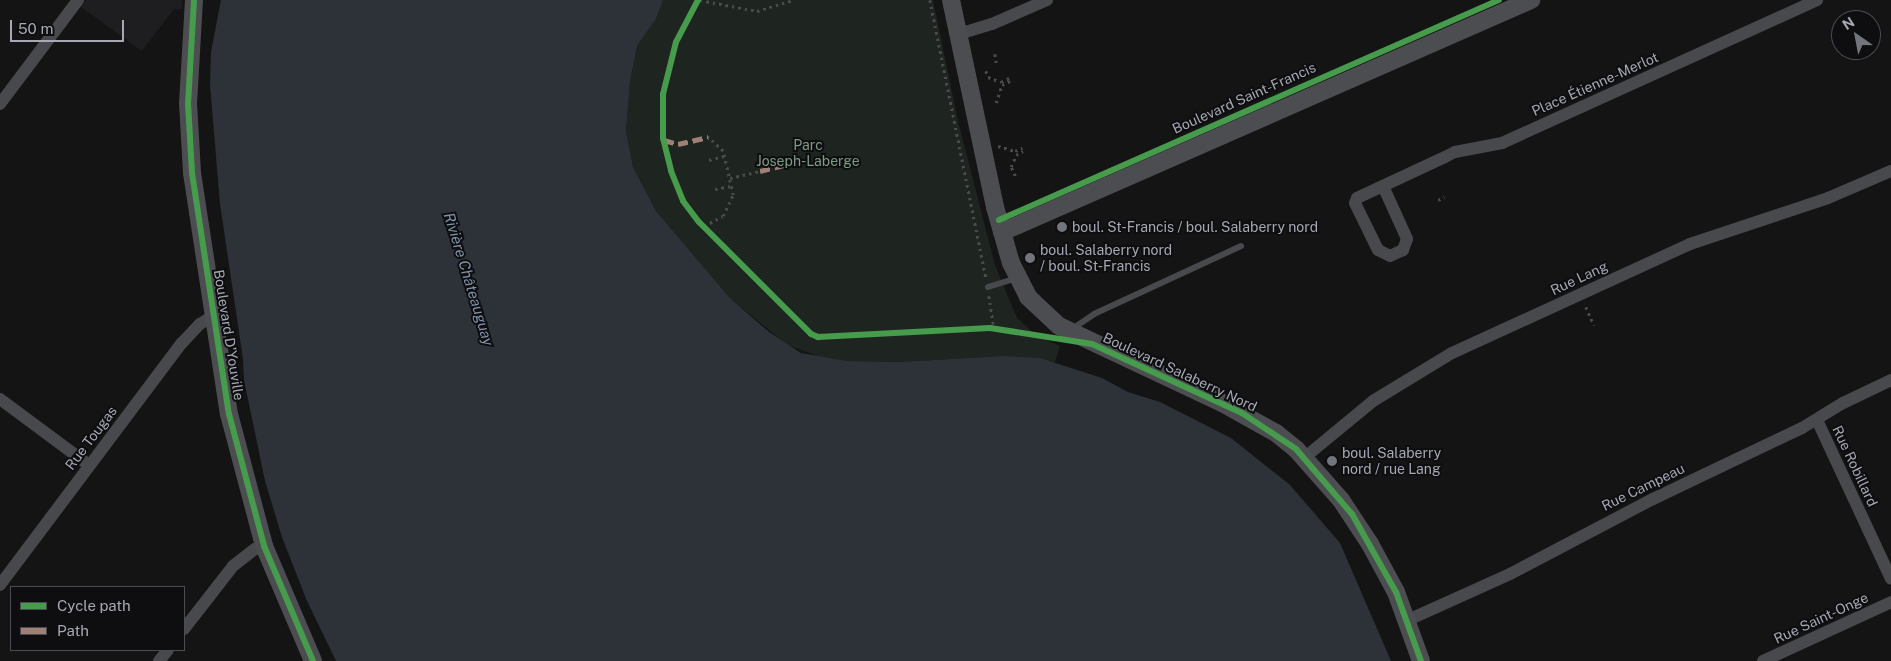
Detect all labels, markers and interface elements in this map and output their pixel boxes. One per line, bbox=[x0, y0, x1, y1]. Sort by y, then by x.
scale bar bbox=[12, 10, 126, 42]
north arrow bbox=[1831, 10, 1881, 60]
text: N bbox=[1839, 14, 1857, 33]
text: 50 m bbox=[18, 20, 53, 37]
street label: Place Étienne-Merlot bbox=[1529, 48, 1661, 120]
street label: Boulevard Saint-Francis bbox=[1170, 59, 1318, 137]
park label: Parc Joseph-Laberge bbox=[756, 137, 860, 170]
water label: Rivière Châteauguay bbox=[440, 210, 498, 348]
place label: boul. St-Francis / boul. Salaberry nord bbox=[1072, 219, 1318, 235]
marker: boul. St-Francis / boul. Salaberry nord bbox=[1056, 221, 1068, 233]
place label: boul. Salaberry nord / boul. St-Francis bbox=[1040, 242, 1172, 274]
marker: boul. Salaberry nord / boul. St-Francis bbox=[1024, 252, 1036, 264]
street label: Rue Lang bbox=[1548, 257, 1610, 299]
street label: Boulevard D'Youville bbox=[210, 268, 248, 402]
street label: Boulevard Salaberry Nord bbox=[1100, 329, 1260, 415]
street label: Rue Tougas bbox=[62, 403, 120, 473]
street label: Rue Robillard bbox=[1829, 423, 1881, 509]
place label: boul. Salaberry nord / rue Lang bbox=[1342, 445, 1441, 478]
marker: boul. Salaberry nord / rue Lang bbox=[1326, 455, 1338, 467]
street label: Rue Campeau bbox=[1599, 460, 1687, 514]
legend bbox=[10, 586, 185, 651]
street label: Rue Saint-Onge bbox=[1771, 589, 1871, 647]
text: Cycle path bbox=[57, 597, 131, 614]
text: Path bbox=[57, 622, 89, 639]

